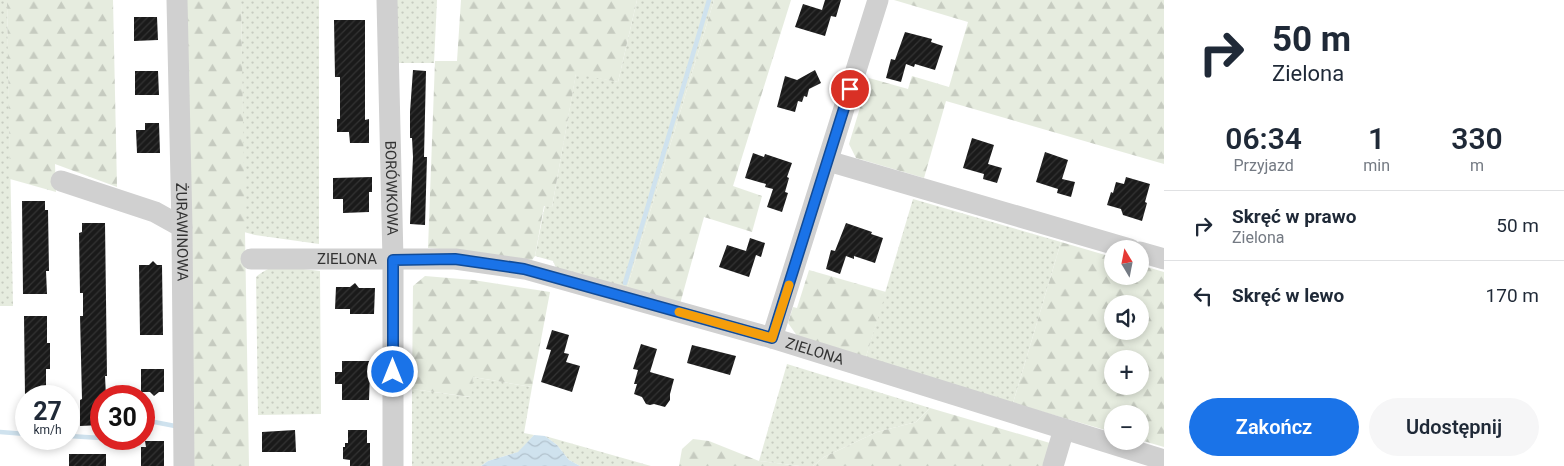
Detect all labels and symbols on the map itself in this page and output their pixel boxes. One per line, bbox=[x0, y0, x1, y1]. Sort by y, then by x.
pin bbox=[829, 68, 871, 110]
street label: BORÓWKOWA bbox=[381, 140, 401, 236]
street label: ŻURAWINOWA bbox=[172, 183, 191, 281]
north arrow bbox=[1104, 240, 1149, 285]
street label: ZIELONA bbox=[317, 250, 377, 268]
street label: ZIELONA bbox=[783, 334, 846, 369]
position arrow bbox=[366, 345, 418, 397]
speed limit sign: 30 bbox=[90, 385, 155, 450]

